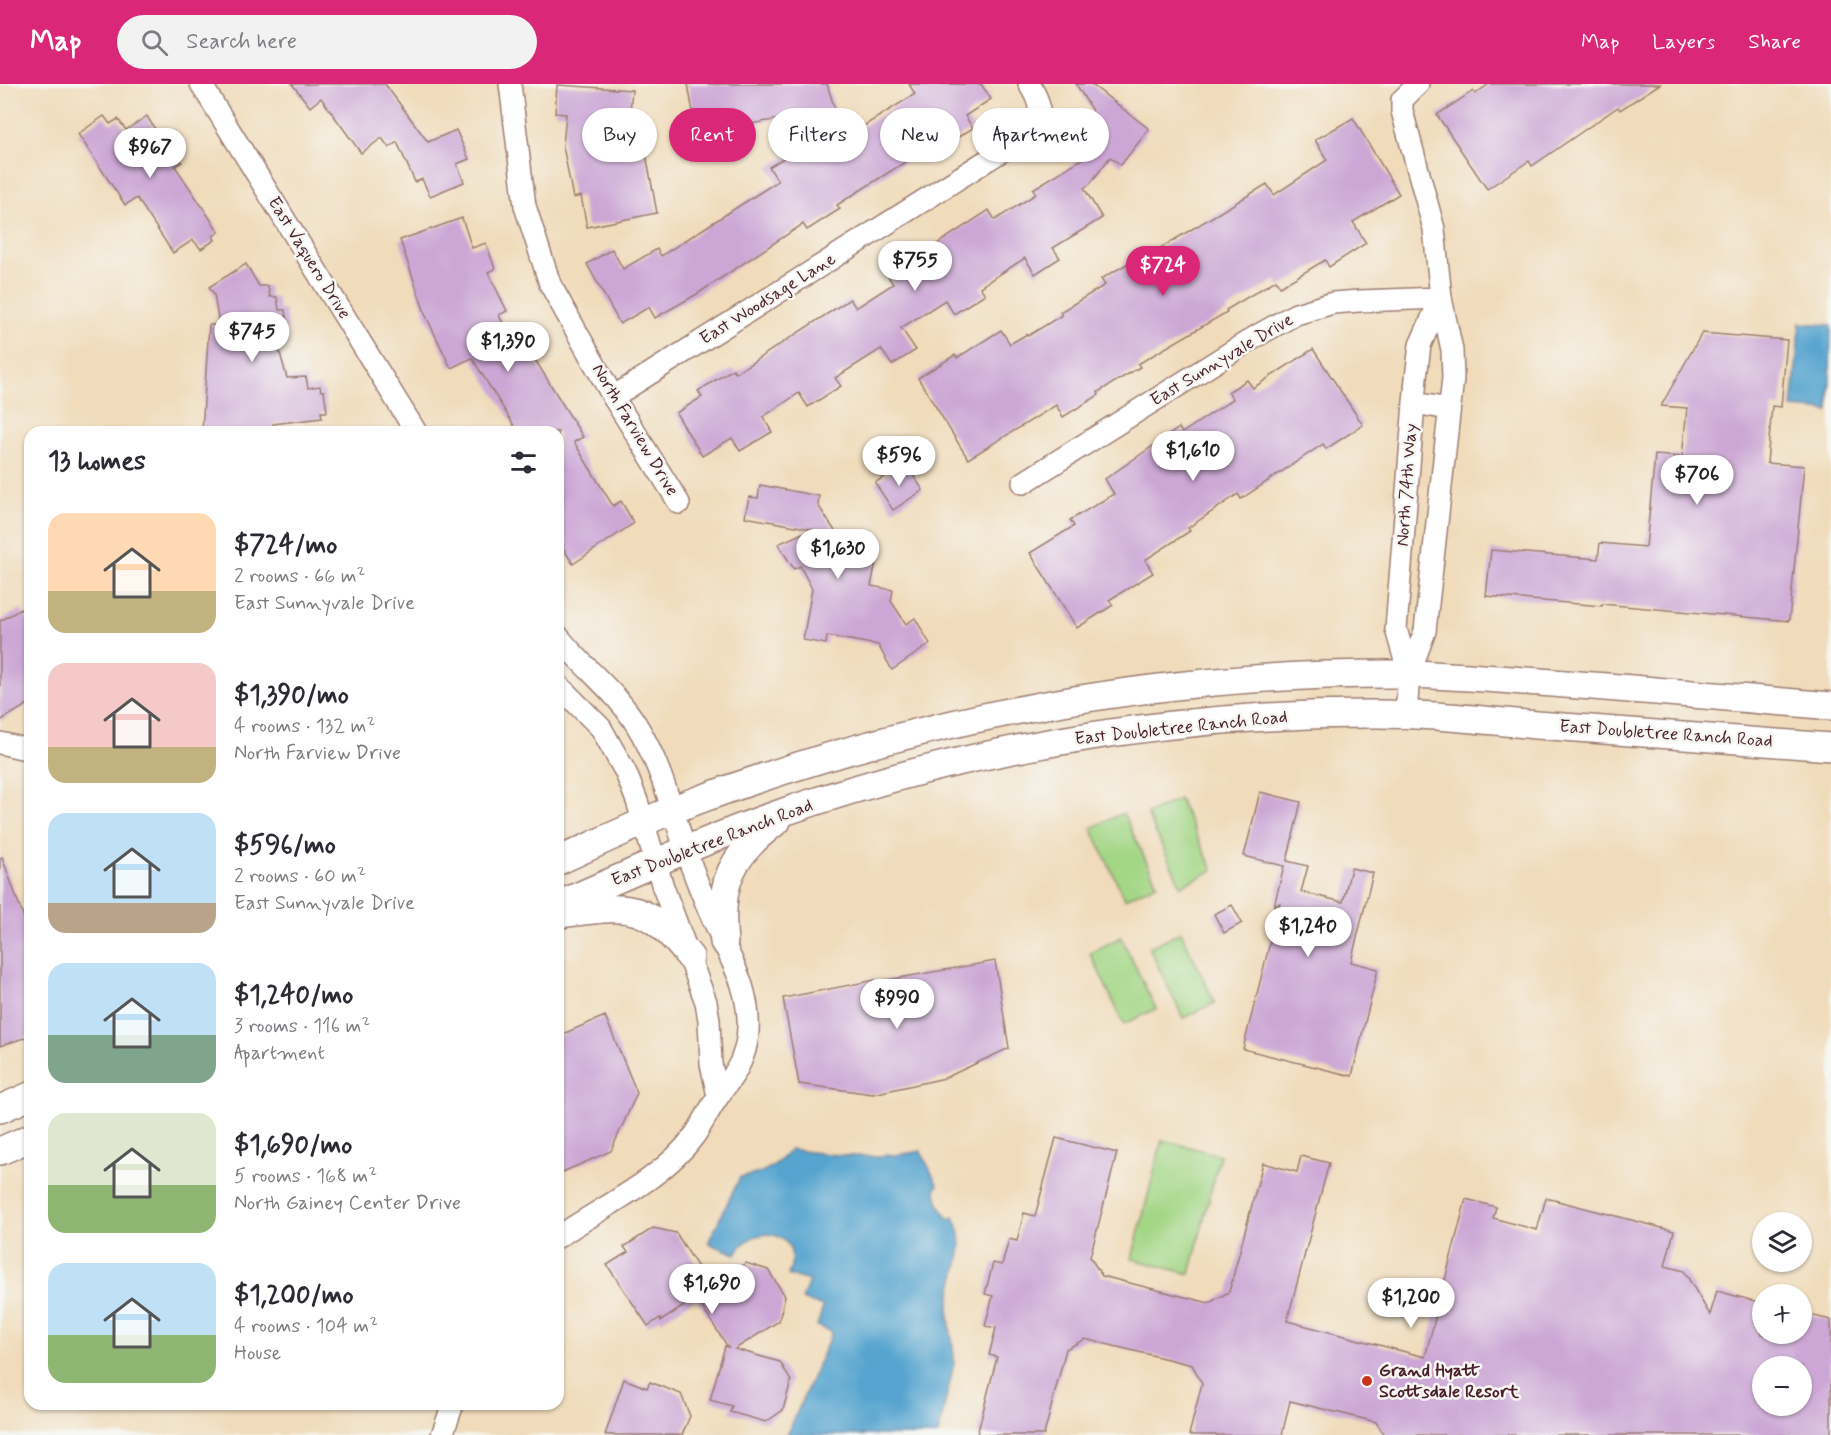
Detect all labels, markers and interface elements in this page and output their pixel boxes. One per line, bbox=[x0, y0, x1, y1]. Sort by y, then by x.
search box bbox=[117, 15, 537, 69]
text: Map bbox=[30, 24, 81, 61]
icon: search bbox=[138, 26, 171, 59]
text: Search here bbox=[186, 28, 297, 56]
text: Map bbox=[1581, 28, 1619, 56]
text: Layers bbox=[1652, 28, 1715, 56]
text: Share bbox=[1748, 28, 1801, 56]
chip: Buy bbox=[582, 108, 657, 162]
chip: Rent bbox=[669, 108, 756, 162]
chip: Filters bbox=[768, 108, 868, 162]
chip: New bbox=[880, 108, 960, 162]
chip: Apartment bbox=[972, 108, 1109, 162]
pin: $967 bbox=[114, 128, 186, 179]
text: $967 bbox=[128, 134, 172, 161]
street label: East Vaquero Drive bbox=[262, 192, 356, 324]
pin: $755 bbox=[879, 241, 951, 292]
pin: $724 bbox=[1127, 246, 1199, 297]
street label: East Woodsage Lane bbox=[695, 247, 841, 351]
text: $755 bbox=[892, 247, 938, 274]
text: $724 bbox=[1140, 252, 1186, 279]
street label: East Sunnyvale Drive bbox=[1146, 308, 1298, 412]
pin: $745 bbox=[216, 312, 288, 363]
text: $745 bbox=[228, 318, 276, 345]
pin: $1,390 bbox=[459, 322, 557, 373]
text: $1,390 bbox=[480, 328, 536, 355]
street label: North Farview Drive bbox=[586, 359, 684, 501]
street label: North 74th Way bbox=[1391, 423, 1423, 547]
pin: $1,610 bbox=[1144, 431, 1242, 482]
pin: $596 bbox=[863, 436, 935, 487]
text: $1,610 bbox=[1165, 437, 1221, 464]
text: $596 bbox=[876, 442, 922, 469]
text: 13 homes bbox=[48, 445, 146, 479]
icon: filters bbox=[507, 446, 540, 479]
pin: $706 bbox=[1661, 455, 1733, 506]
text: $706 bbox=[1675, 461, 1719, 488]
text: $724/mo bbox=[234, 529, 337, 563]
pin: $1,630 bbox=[789, 529, 887, 580]
text: $1,630 bbox=[810, 535, 866, 562]
icon: home bbox=[96, 537, 168, 609]
text: 2 rooms · 66 m² bbox=[234, 563, 365, 590]
text: East Sunnyvale Drive bbox=[234, 590, 415, 617]
text: $1,390/mo bbox=[234, 679, 349, 713]
icon: home bbox=[96, 687, 168, 759]
street label: East Doubletree Ranch Road bbox=[1073, 705, 1289, 751]
text: 4 rooms · 132 m² bbox=[234, 713, 375, 740]
street label: East Doubletree Ranch Road bbox=[1558, 715, 1774, 753]
text: North Farview Drive bbox=[234, 740, 401, 767]
street label: East Doubletree Ranch Road bbox=[608, 793, 816, 893]
text: $596/mo bbox=[234, 829, 336, 863]
icon: home bbox=[96, 837, 168, 909]
text: 2 rooms · 60 m² bbox=[234, 863, 366, 890]
text: East Sunnyvale Drive bbox=[234, 890, 415, 917]
pin: $1,240 bbox=[1259, 907, 1357, 958]
text: $1,240 bbox=[1279, 913, 1337, 940]
text: $1,240/mo bbox=[234, 979, 353, 1013]
pin: $990 bbox=[861, 979, 933, 1030]
text: $990 bbox=[874, 985, 920, 1012]
icon: home bbox=[96, 987, 168, 1059]
text: 3 rooms · 116 m² bbox=[234, 1013, 370, 1040]
text: Apartment bbox=[234, 1040, 325, 1067]
text: $1,690/mo bbox=[234, 1129, 352, 1163]
icon: home bbox=[96, 1137, 168, 1209]
text: 5 rooms · 168 m² bbox=[234, 1163, 377, 1190]
text: North Gainey Center Drive bbox=[234, 1190, 461, 1217]
map controls bbox=[1752, 1212, 1812, 1416]
button: layers bbox=[1752, 1212, 1812, 1272]
pin: $1,690 bbox=[663, 1264, 761, 1315]
text: $1,690 bbox=[683, 1270, 741, 1297]
pin: $1,200 bbox=[1362, 1278, 1460, 1329]
text: $1,200/mo bbox=[234, 1279, 354, 1313]
text: $1,200 bbox=[1382, 1284, 1440, 1311]
button: + bbox=[1752, 1284, 1812, 1344]
icon: home bbox=[96, 1287, 168, 1359]
text: 4 rooms · 104 m² bbox=[234, 1313, 378, 1340]
text: House bbox=[234, 1340, 281, 1367]
button: − bbox=[1752, 1356, 1812, 1416]
place label: Grand Hyatt Scottsdale Resort bbox=[1379, 1359, 1519, 1404]
marker: Grand Hyatt Scottsdale Resort bbox=[1360, 1374, 1374, 1388]

